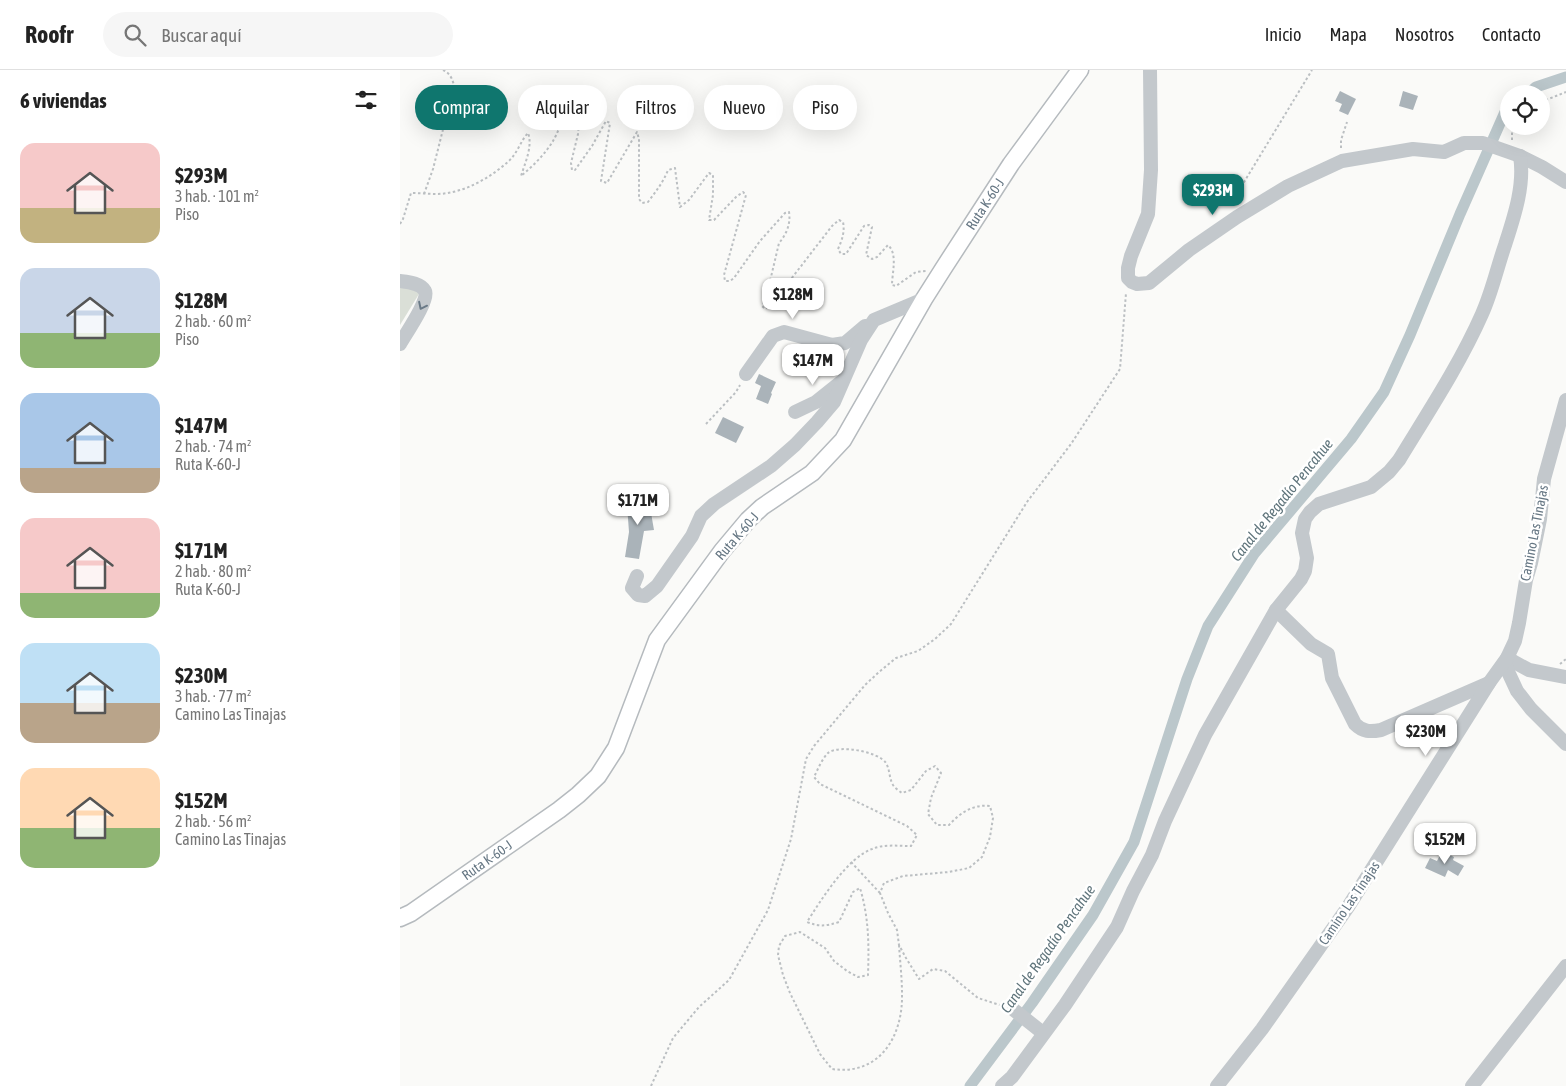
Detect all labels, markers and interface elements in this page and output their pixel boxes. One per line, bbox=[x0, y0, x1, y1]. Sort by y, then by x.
search box bbox=[103, 12, 453, 57]
text: Roofr bbox=[25, 21, 73, 48]
icon: search bbox=[121, 21, 149, 49]
text: Buscar aquí bbox=[161, 24, 242, 46]
text: Inicio bbox=[1265, 24, 1301, 45]
text: Mapa bbox=[1329, 24, 1367, 45]
text: Nosotros bbox=[1395, 24, 1454, 45]
text: Contacto bbox=[1482, 24, 1541, 45]
chip: Comprar bbox=[415, 85, 508, 130]
chip: Alquilar bbox=[518, 85, 607, 130]
chip: Filtros bbox=[617, 85, 694, 130]
chip: Nuevo bbox=[704, 85, 783, 130]
chip: Piso bbox=[793, 85, 857, 130]
map controls bbox=[1500, 85, 1550, 135]
button: locate bbox=[1500, 85, 1550, 135]
icon: filters bbox=[352, 86, 380, 114]
text: 6 viviendas bbox=[20, 88, 107, 112]
icon: home bbox=[60, 163, 120, 223]
text: $293M bbox=[175, 163, 228, 187]
pin: $293M bbox=[1178, 174, 1248, 216]
street label: Ruta K-60-J bbox=[963, 175, 1007, 233]
text: $293M bbox=[1193, 181, 1233, 199]
text: 3 hab. · 101 m² bbox=[175, 187, 259, 205]
text: Piso bbox=[175, 205, 199, 223]
pin: $128M bbox=[758, 278, 828, 320]
text: $128M bbox=[773, 285, 813, 303]
icon: home bbox=[60, 288, 120, 348]
text: $128M bbox=[175, 288, 228, 312]
one-way arrow bbox=[418, 300, 428, 309]
text: 2 hab. · 60 m² bbox=[175, 312, 251, 330]
text: Piso bbox=[175, 330, 199, 348]
pin: $147M bbox=[778, 344, 848, 386]
text: $147M bbox=[793, 351, 833, 369]
icon: home bbox=[60, 413, 120, 473]
text: $147M bbox=[175, 413, 228, 437]
water label: Canal de Regadío Pencahue bbox=[1227, 435, 1336, 564]
text: 2 hab. · 74 m² bbox=[175, 437, 251, 455]
text: Ruta K-60-J bbox=[175, 455, 241, 473]
pin: $171M bbox=[603, 484, 673, 526]
street label: Camino Las Tinajas bbox=[1517, 484, 1551, 582]
text: $171M bbox=[618, 491, 658, 509]
street label: Ruta K-60-J bbox=[712, 509, 762, 563]
icon: home bbox=[60, 538, 120, 598]
text: $171M bbox=[175, 538, 228, 562]
text: 2 hab. · 80 m² bbox=[175, 562, 251, 580]
text: Ruta K-60-J bbox=[175, 580, 241, 598]
icon: home bbox=[60, 663, 120, 723]
text: $230M bbox=[175, 663, 228, 687]
text: 3 hab. · 77 m² bbox=[175, 687, 251, 705]
text: Camino Las Tinajas bbox=[175, 705, 286, 723]
pin: $230M bbox=[1391, 714, 1461, 757]
text: $230M bbox=[1406, 722, 1446, 740]
icon: home bbox=[60, 788, 120, 848]
text: $152M bbox=[175, 788, 228, 812]
text: 2 hab. · 56 m² bbox=[175, 812, 251, 830]
pin: $152M bbox=[1410, 822, 1480, 865]
text: Camino Las Tinajas bbox=[175, 830, 286, 848]
text: $152M bbox=[1425, 830, 1465, 848]
street label: Ruta K-60-J bbox=[459, 837, 515, 883]
street label: Camino Las Tinajas bbox=[1315, 858, 1383, 948]
water label: Canal de Regadío Pencahue bbox=[997, 881, 1098, 1016]

